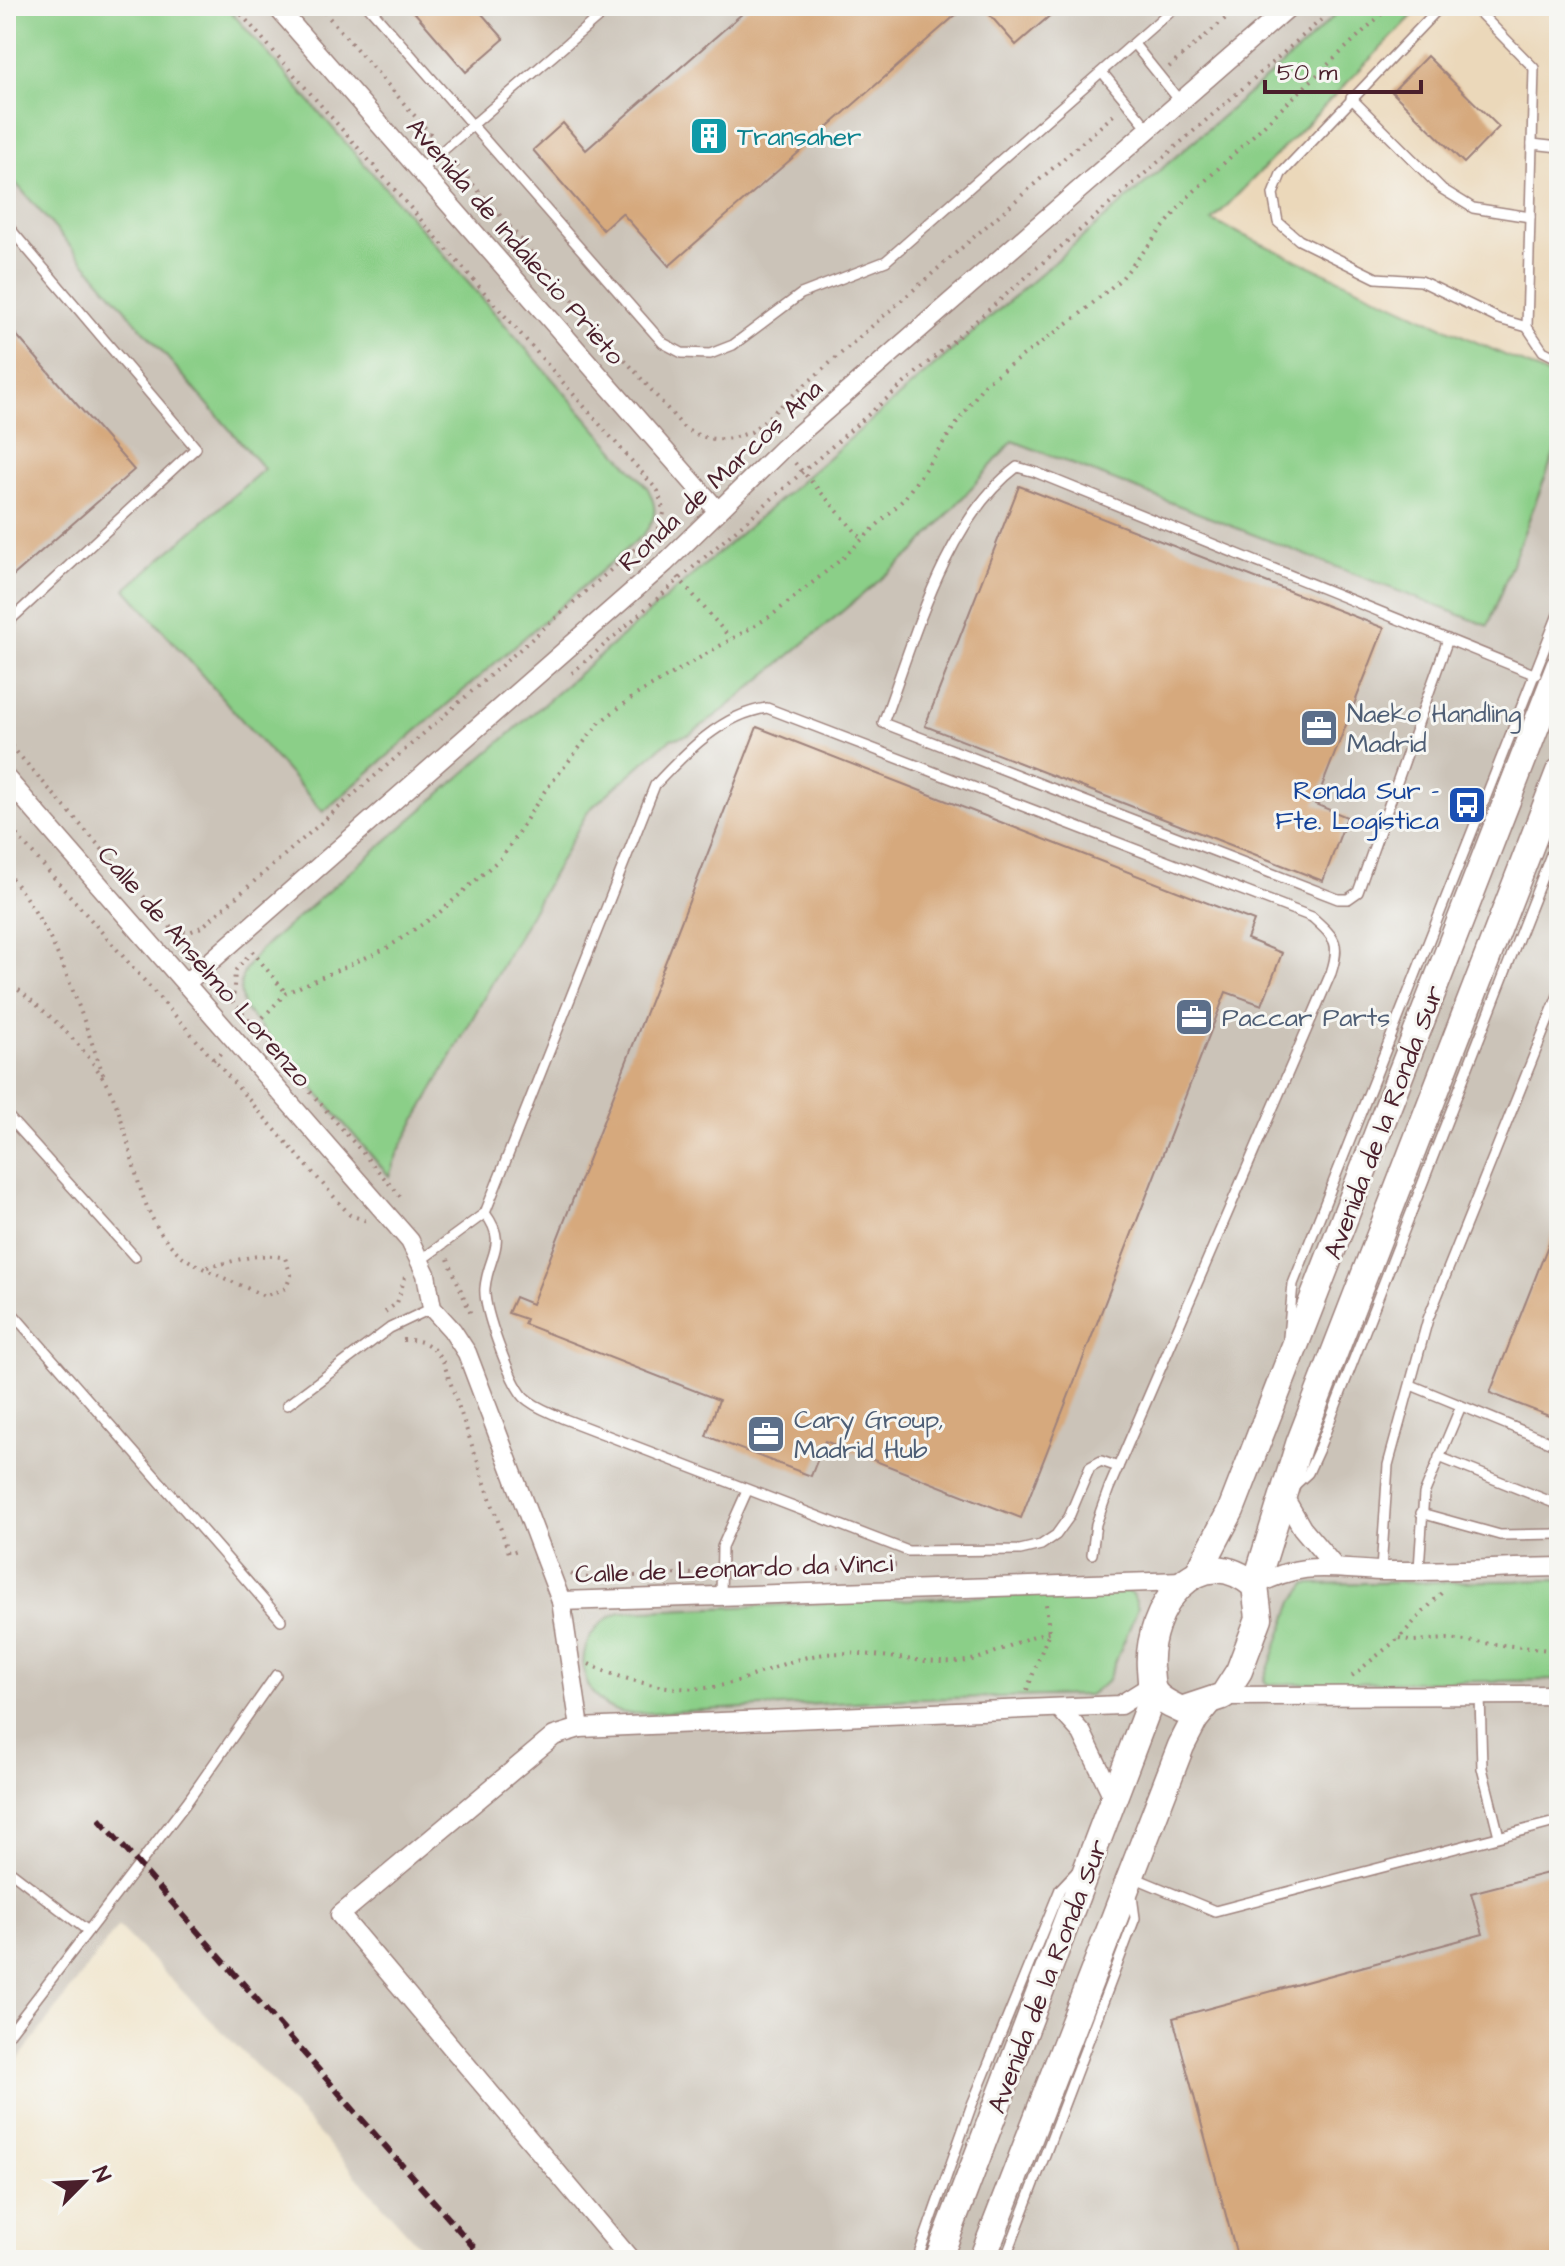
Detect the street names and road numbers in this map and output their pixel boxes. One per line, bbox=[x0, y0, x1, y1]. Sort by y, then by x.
street label: Avenida de Indalecio Prieto bbox=[398, 110, 633, 373]
street label: Ronda de Marcos Ana bbox=[611, 371, 831, 580]
street label: Calle de Anselmo Lorenzo bbox=[89, 838, 320, 1096]
street label: Avenida de la Ronda Sur bbox=[1315, 980, 1453, 1265]
street label: Calle de Leonardo da Vinci bbox=[574, 1545, 894, 1593]
street label: Avenida de la Ronda Sur bbox=[979, 1834, 1117, 2119]

